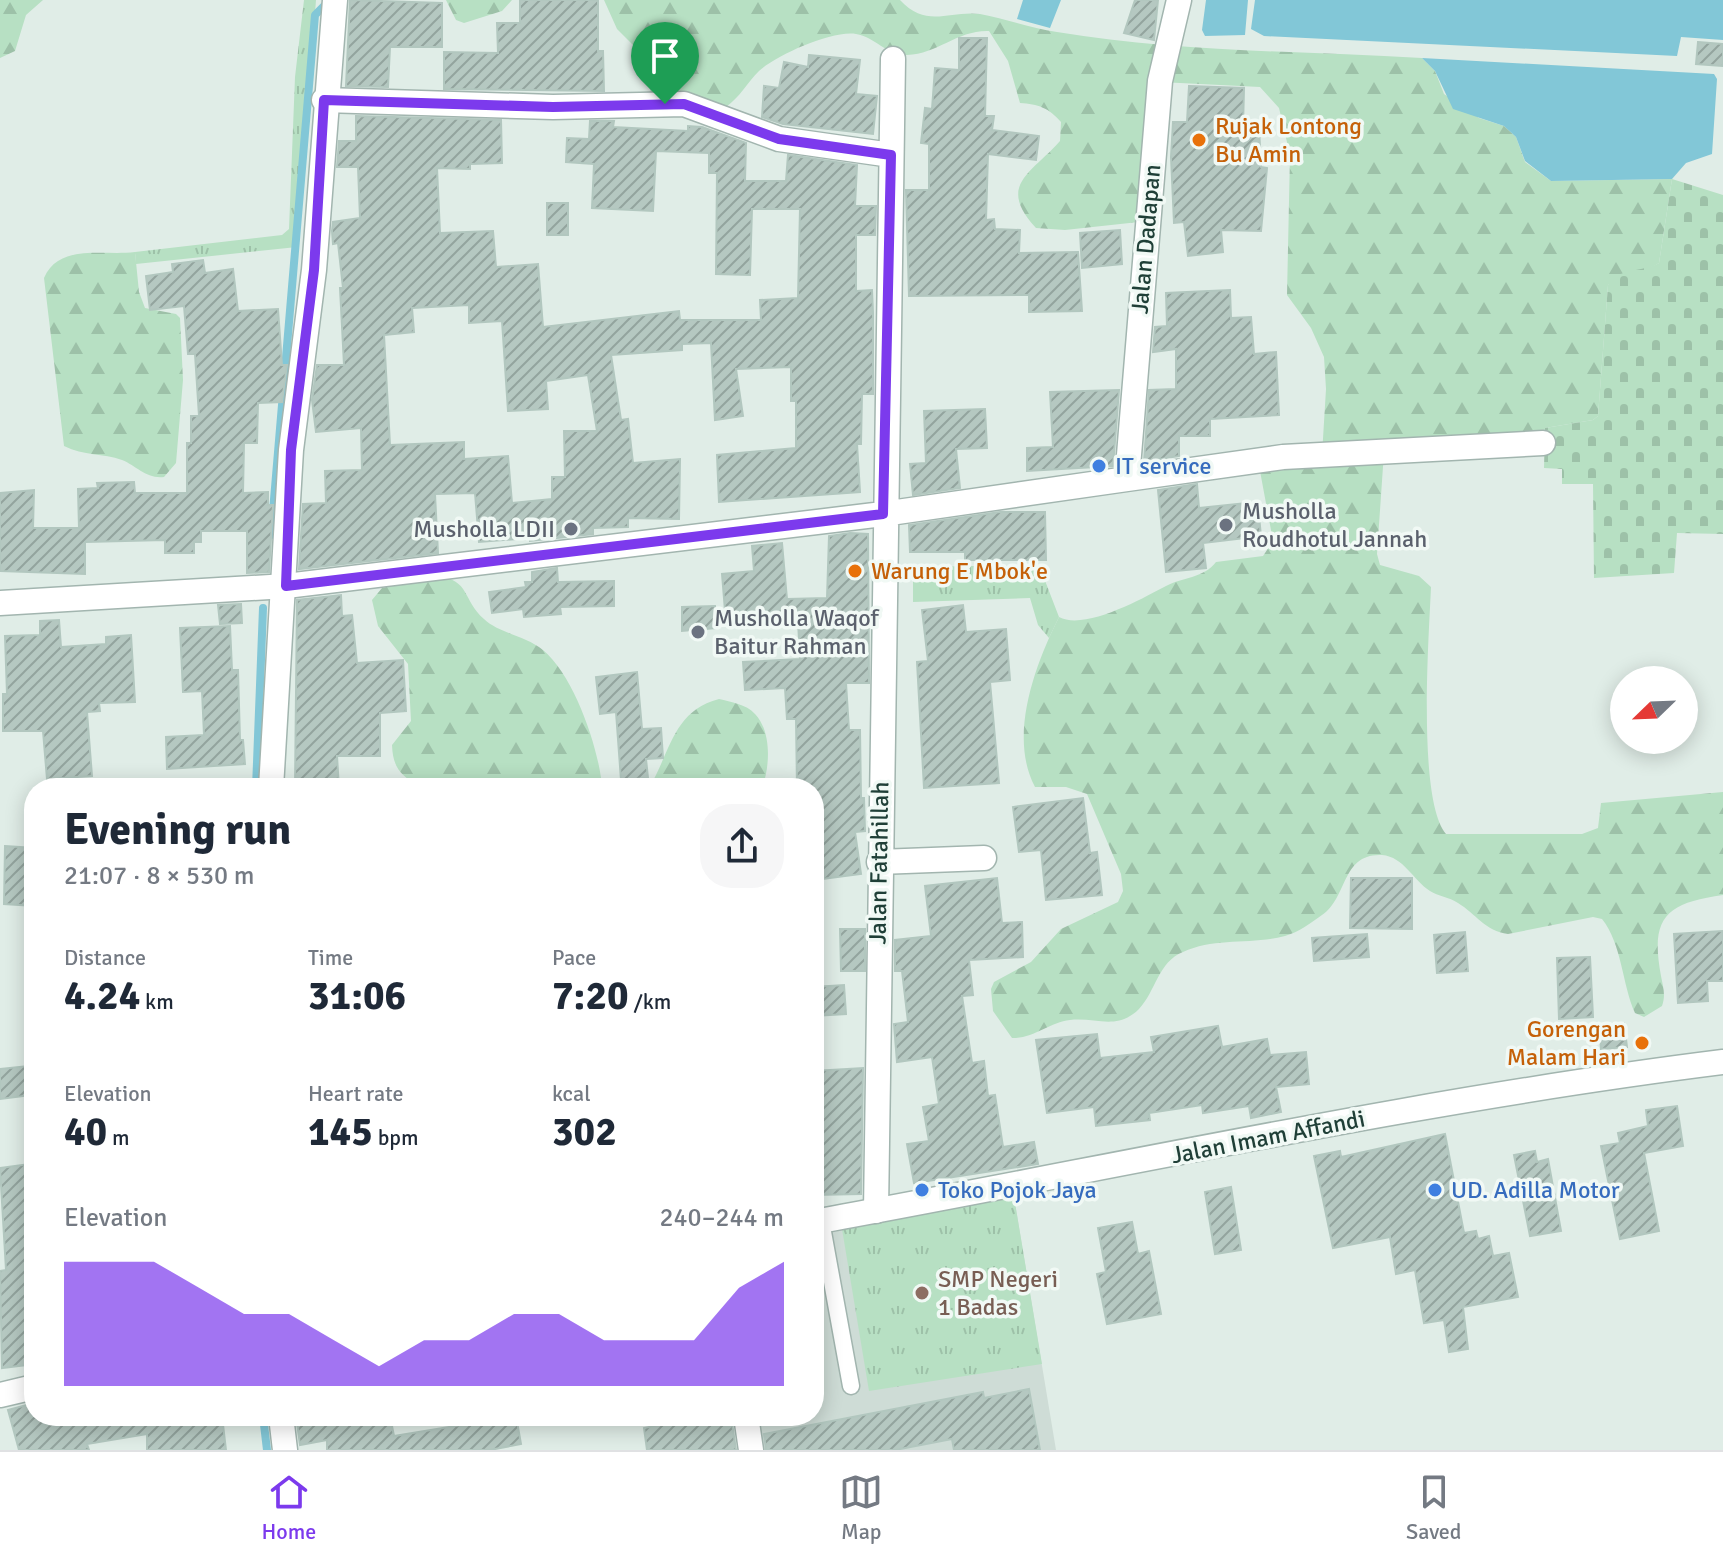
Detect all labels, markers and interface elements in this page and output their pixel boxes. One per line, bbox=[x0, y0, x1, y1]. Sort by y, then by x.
pin bbox=[631, 22, 699, 104]
icon: arrive bbox=[643, 34, 687, 78]
place label: Rujak Lontong Bu Amin bbox=[1215, 111, 1362, 169]
marker: Rujak Lontong Bu Amin bbox=[1190, 131, 1208, 149]
street label: Jalan Dadapan bbox=[1125, 163, 1167, 315]
place label: IT service bbox=[1115, 451, 1212, 481]
marker: IT service bbox=[1090, 457, 1108, 475]
place label: Musholla Roudhotul Jannah bbox=[1242, 496, 1427, 554]
place label: Musholla LDII bbox=[413, 514, 555, 544]
marker: Musholla Roudhotul Jannah bbox=[1217, 516, 1235, 534]
marker: Musholla LDII bbox=[562, 520, 580, 538]
place label: Warung E Mbok'e bbox=[871, 556, 1048, 586]
marker: Warung E Mbok'e bbox=[846, 562, 864, 580]
place label: Musholla Waqof Baitur Rahman bbox=[714, 603, 879, 661]
marker: Musholla Waqof Baitur Rahman bbox=[689, 623, 707, 641]
north arrow bbox=[1610, 666, 1698, 754]
map controls bbox=[1610, 666, 1698, 754]
street label: Jalan Fatahillah bbox=[863, 781, 895, 945]
text: Evening run bbox=[64, 803, 291, 857]
button: share bbox=[700, 804, 784, 888]
text: 21:07 · 8 × 530 m bbox=[64, 860, 255, 892]
text: Distance bbox=[64, 944, 146, 971]
text: Time bbox=[308, 944, 353, 971]
text: Pace bbox=[552, 944, 596, 971]
text: 4.24 bbox=[64, 971, 140, 1021]
text: 31:06 bbox=[308, 971, 406, 1021]
text: 7:20 bbox=[552, 971, 629, 1021]
text: km bbox=[140, 988, 174, 1015]
text: /km bbox=[629, 988, 671, 1015]
place label: Gorengan Malam Hari bbox=[1507, 1014, 1626, 1072]
marker: Gorengan Malam Hari bbox=[1633, 1034, 1651, 1052]
text: Elevation bbox=[64, 1080, 152, 1107]
text: Heart rate bbox=[308, 1080, 403, 1107]
text: kcal bbox=[552, 1080, 591, 1107]
street label: Jalan Imam Affandi bbox=[1169, 1104, 1367, 1170]
text: 40 bbox=[64, 1107, 107, 1157]
text: 145 bbox=[308, 1107, 373, 1157]
text: 302 bbox=[552, 1107, 617, 1157]
text: m bbox=[107, 1124, 130, 1151]
text: bpm bbox=[373, 1124, 418, 1151]
place label: Toko Pojok Jaya bbox=[938, 1175, 1097, 1205]
place label: UD. Adilla Motor bbox=[1451, 1175, 1620, 1205]
marker: Toko Pojok Jaya bbox=[913, 1181, 931, 1199]
marker: UD. Adilla Motor bbox=[1426, 1181, 1444, 1199]
text: Elevation bbox=[64, 1202, 168, 1234]
text: 240–244 m bbox=[660, 1202, 784, 1234]
place label: SMP Negeri 1 Badas bbox=[938, 1264, 1058, 1322]
marker: SMP Negeri 1 Badas bbox=[913, 1284, 931, 1302]
tab: Home bbox=[261, 1470, 316, 1545]
tab: Map bbox=[839, 1470, 883, 1545]
tab: Saved bbox=[1406, 1470, 1462, 1545]

